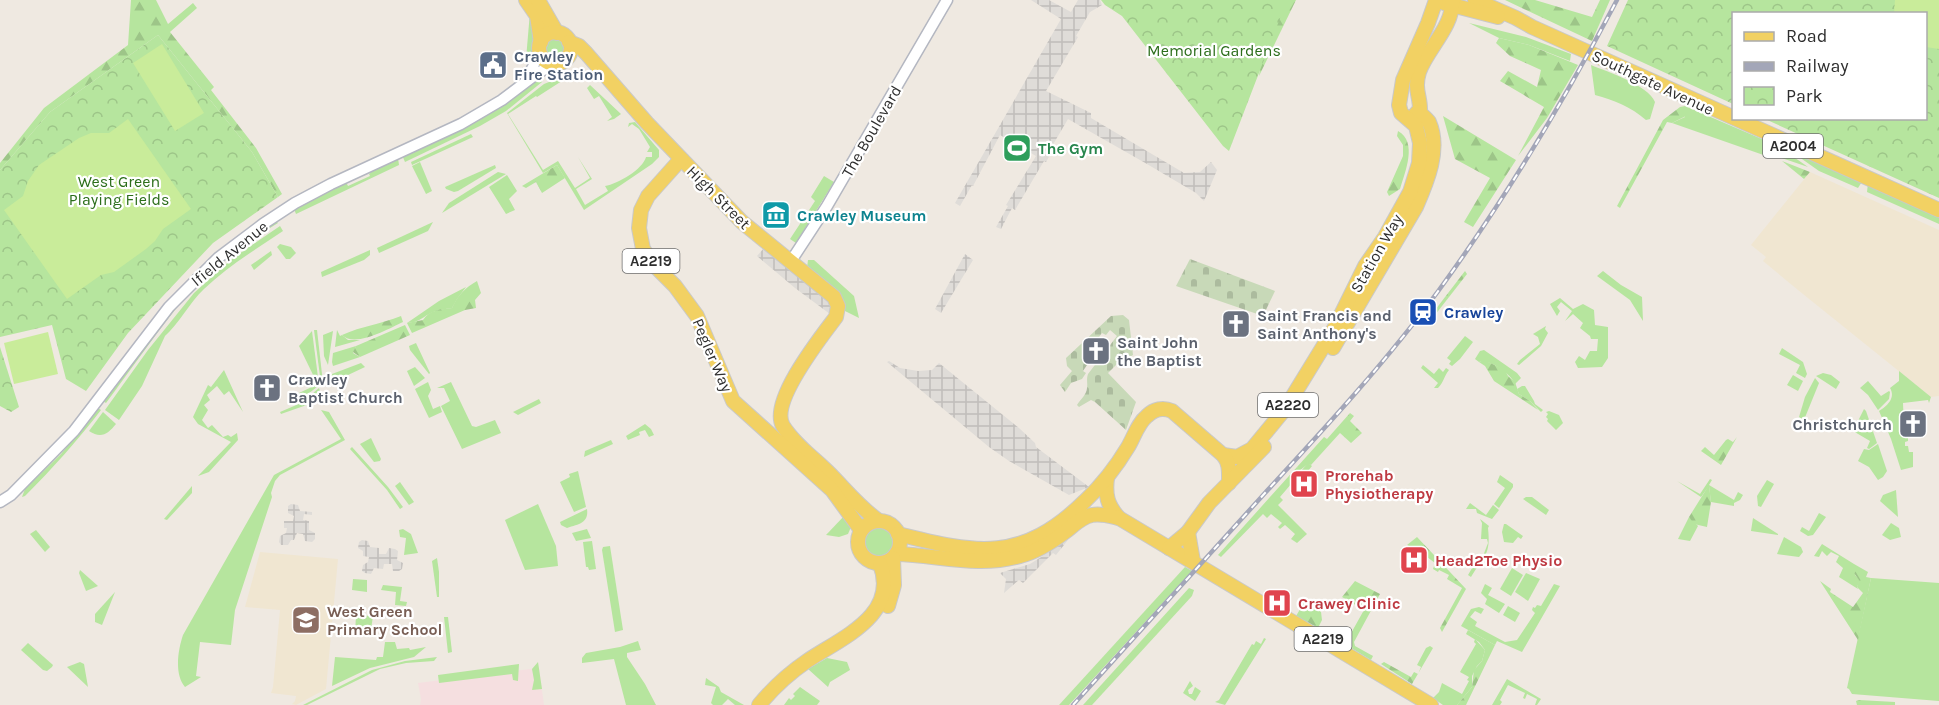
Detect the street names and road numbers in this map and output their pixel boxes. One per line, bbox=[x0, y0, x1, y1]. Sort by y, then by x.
street label: Southgate Avenue bbox=[1589, 46, 1717, 119]
street label: The Boulevard bbox=[837, 82, 905, 181]
road number: A2004 bbox=[1763, 134, 1823, 158]
street label: High Street bbox=[683, 162, 754, 233]
street label: Station Way bbox=[1346, 210, 1407, 296]
street label: Ifield Avenue bbox=[187, 217, 272, 290]
road number: A2219 bbox=[622, 249, 680, 273]
street label: Pegler Way bbox=[688, 315, 737, 396]
road number: A2220 bbox=[1258, 393, 1318, 417]
road number: A2219 bbox=[1294, 627, 1352, 651]

